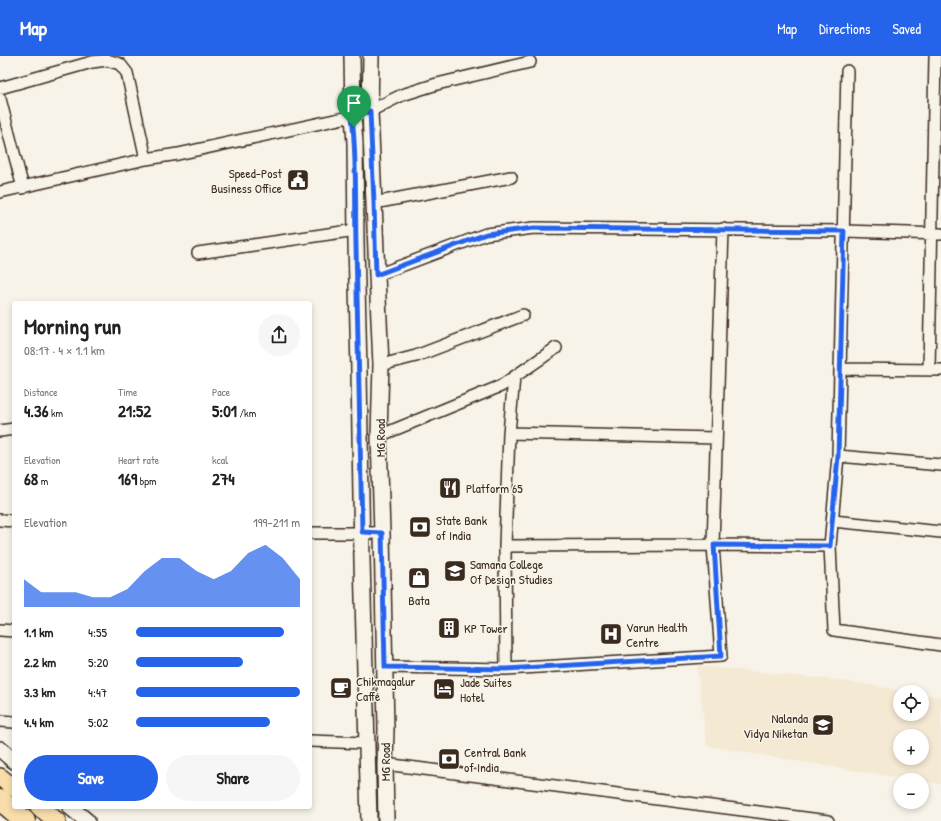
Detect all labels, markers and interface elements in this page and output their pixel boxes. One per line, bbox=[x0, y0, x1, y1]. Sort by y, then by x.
text: Map bbox=[20, 15, 47, 41]
text: Map bbox=[777, 19, 797, 38]
text: Directions bbox=[819, 19, 870, 38]
text: Saved bbox=[892, 19, 921, 38]
pin bbox=[337, 86, 371, 127]
icon: arrive bbox=[343, 92, 365, 114]
place label: Speed-Post Business Office bbox=[211, 164, 283, 197]
public building icon: Speed-Post Business Office bbox=[285, 167, 311, 193]
text: Morning run bbox=[24, 311, 121, 341]
button: share bbox=[258, 314, 300, 356]
text: 08:17 · 4 × 1.1 km bbox=[24, 341, 105, 359]
text: Distance bbox=[24, 385, 58, 399]
text: Time bbox=[118, 385, 137, 399]
text: Pace bbox=[212, 385, 230, 399]
text: 4.36 bbox=[24, 399, 48, 422]
text: 21:52 bbox=[118, 399, 151, 422]
text: 5:01 bbox=[212, 399, 237, 422]
text: km bbox=[48, 406, 63, 420]
text: /km bbox=[237, 406, 256, 420]
street label: MG Road bbox=[371, 419, 389, 457]
text: Elevation bbox=[24, 453, 61, 467]
text: Heart rate bbox=[118, 453, 159, 467]
text: kcal bbox=[212, 453, 228, 467]
text: 68 bbox=[24, 467, 38, 490]
text: 169 bbox=[118, 467, 137, 490]
text: 274 bbox=[212, 467, 235, 490]
text: m bbox=[38, 474, 48, 488]
text: bpm bbox=[137, 474, 156, 488]
restaurant icon: Platform 65 bbox=[437, 475, 463, 501]
place label: Platform 65 bbox=[466, 479, 523, 497]
place label: State Bank of India bbox=[436, 511, 488, 544]
text: Elevation bbox=[24, 513, 67, 531]
text: 199–211 m bbox=[253, 513, 300, 531]
bank icon: State Bank of India bbox=[407, 514, 433, 540]
place label: Samana College Of Design Studies bbox=[470, 555, 553, 588]
school or university icon: Samana College Of Design Studies bbox=[442, 558, 468, 584]
shop icon: Bata bbox=[406, 565, 432, 591]
place label: Bata bbox=[408, 591, 430, 609]
building icon: KP Tower bbox=[436, 615, 462, 641]
place label: Varun Health Centre bbox=[626, 618, 688, 651]
place label: KP Tower bbox=[464, 619, 508, 637]
hospital icon: Varun Health Centre bbox=[598, 621, 624, 647]
text: 1.1 km bbox=[24, 623, 53, 641]
text: 4:55 bbox=[88, 623, 107, 641]
text: 2.2 km bbox=[24, 653, 56, 671]
text: 5:20 bbox=[88, 653, 108, 671]
place label: Chikmagalur Caffé bbox=[356, 672, 415, 705]
place label: Jade Suites Hotel bbox=[460, 673, 512, 706]
cafe icon: Chikmagalur Caffé bbox=[328, 675, 354, 701]
hotel icon: Jade Suites Hotel bbox=[431, 676, 457, 702]
text: 3.3 km bbox=[24, 683, 56, 701]
text: 4:47 bbox=[88, 683, 107, 701]
map controls bbox=[893, 685, 929, 809]
button: locate bbox=[893, 685, 929, 721]
place label: Nalanda Vidya Niketan bbox=[743, 709, 808, 742]
school or university icon: Nalanda Vidya Niketan bbox=[810, 712, 836, 738]
text: 4.4 km bbox=[24, 713, 54, 731]
text: 5:02 bbox=[88, 713, 108, 731]
button: + bbox=[893, 729, 929, 765]
street label: MG Road bbox=[376, 743, 394, 781]
place label: Central Bank of India bbox=[464, 743, 527, 776]
bank icon: Central Bank of India bbox=[436, 746, 462, 772]
button: Save bbox=[24, 755, 158, 801]
button: Share bbox=[166, 755, 300, 801]
button: − bbox=[893, 773, 929, 809]

